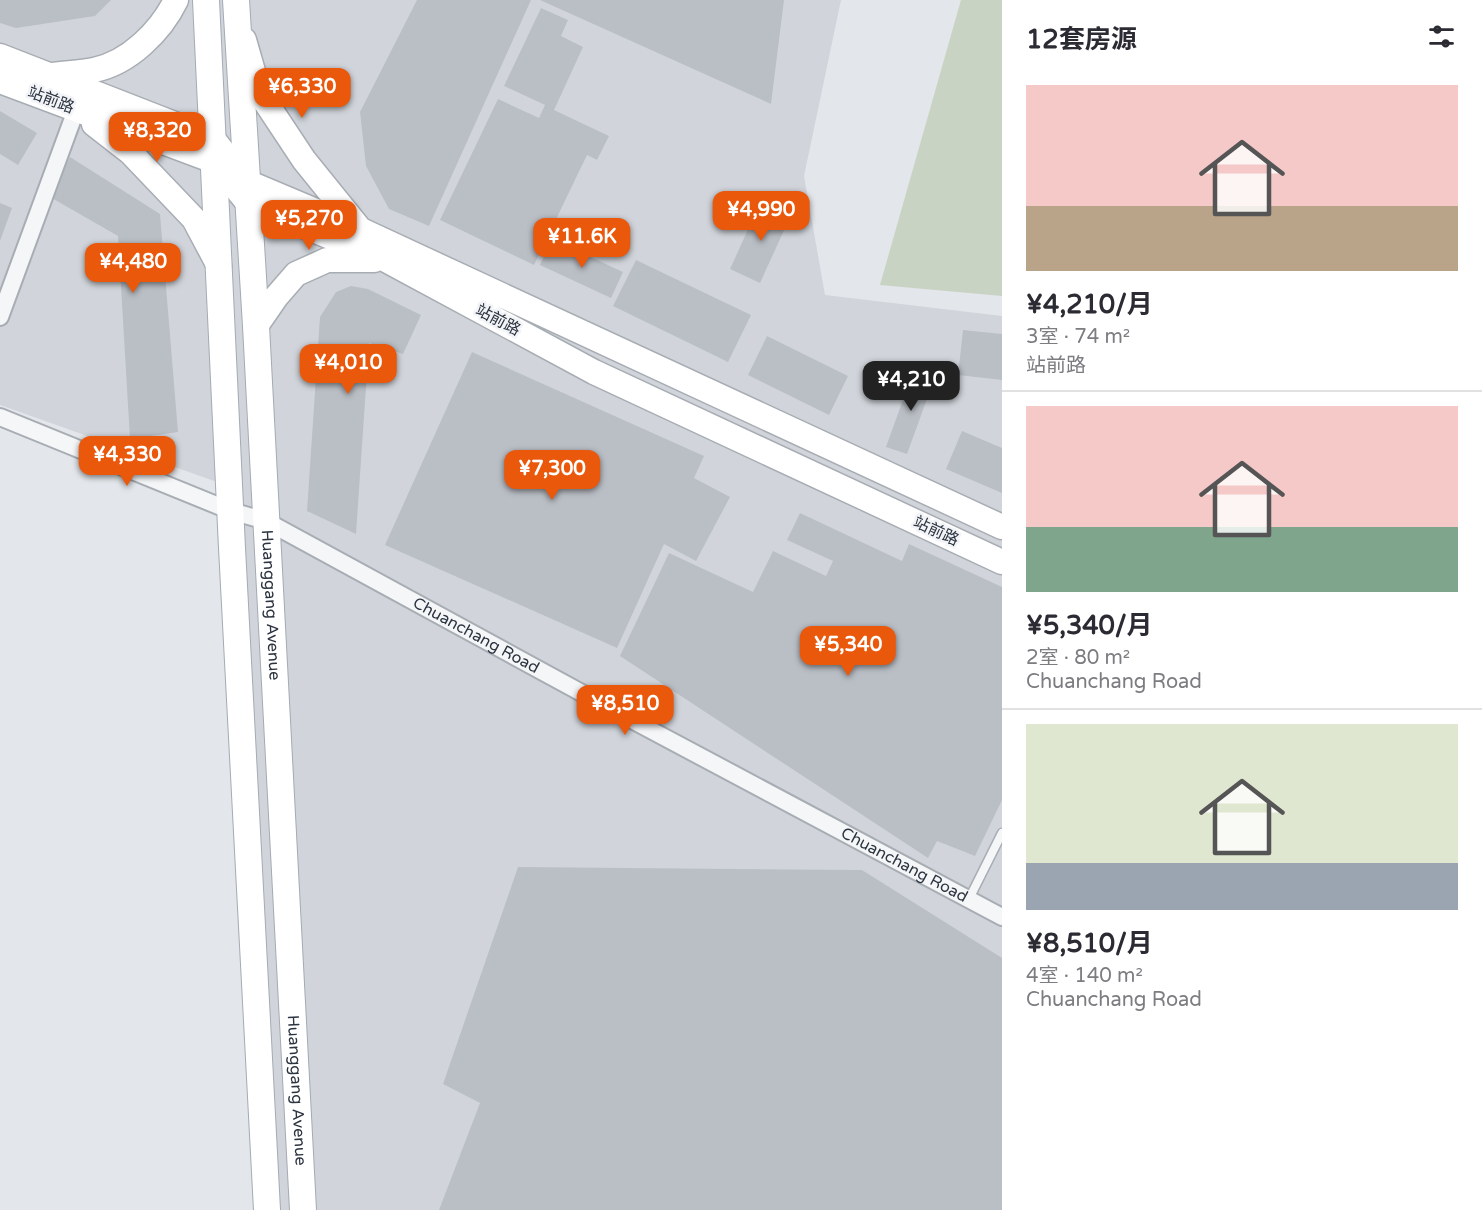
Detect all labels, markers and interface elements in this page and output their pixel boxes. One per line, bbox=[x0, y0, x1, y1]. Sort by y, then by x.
icon: filters bbox=[1425, 20, 1458, 53]
text: 12套房源 bbox=[1026, 24, 1137, 55]
pin: ¥6,330 bbox=[253, 68, 351, 119]
text: ¥6,330 bbox=[268, 75, 336, 99]
street label: 站前路 bbox=[25, 82, 77, 118]
pin: ¥8,320 bbox=[108, 112, 206, 163]
text: ¥8,320 bbox=[123, 119, 191, 143]
icon: home bbox=[1188, 124, 1296, 232]
pin: ¥4,990 bbox=[712, 191, 810, 242]
text: ¥4,990 bbox=[727, 198, 795, 222]
pin: ¥5,270 bbox=[260, 200, 358, 251]
text: ¥5,270 bbox=[275, 207, 343, 231]
pin: ¥11.6K bbox=[533, 218, 631, 269]
text: ¥11.6K bbox=[547, 225, 617, 249]
pin: ¥4,480 bbox=[84, 243, 182, 294]
text: ¥4,480 bbox=[99, 250, 167, 274]
text: ¥4,210/月 bbox=[1026, 289, 1153, 320]
street label: 站前路 bbox=[472, 300, 524, 340]
text: 3室 · 74 m² bbox=[1026, 325, 1130, 349]
pin: ¥4,010 bbox=[299, 344, 397, 395]
text: ¥4,010 bbox=[314, 351, 382, 375]
text: 站前路 bbox=[1026, 354, 1086, 378]
pin: ¥4,210 bbox=[862, 361, 960, 412]
text: ¥4,210 bbox=[877, 368, 945, 392]
pin: ¥4,330 bbox=[78, 436, 176, 487]
text: ¥4,330 bbox=[93, 443, 161, 467]
icon: home bbox=[1188, 445, 1296, 553]
pin: ¥7,300 bbox=[503, 450, 601, 501]
text: ¥7,300 bbox=[518, 457, 586, 481]
street label: 站前路 bbox=[910, 512, 962, 550]
street label: Huanggang Avenue bbox=[257, 529, 285, 681]
street label: Chuanchang Road bbox=[409, 593, 543, 678]
text: ¥5,340/月 bbox=[1026, 610, 1152, 641]
pin: ¥5,340 bbox=[799, 626, 897, 677]
text: ¥5,340 bbox=[814, 633, 882, 657]
text: 2室 · 80 m² bbox=[1026, 646, 1130, 670]
text: Chuanchang Road bbox=[1026, 670, 1202, 694]
pin: ¥8,510 bbox=[576, 685, 674, 736]
text: ¥8,510 bbox=[591, 692, 659, 716]
icon: home bbox=[1188, 763, 1296, 871]
street label: Chuanchang Road bbox=[838, 823, 971, 907]
text: ¥8,510/月 bbox=[1026, 928, 1153, 959]
text: 4室 · 140 m² bbox=[1026, 964, 1143, 988]
text: Chuanchang Road bbox=[1026, 988, 1202, 1012]
street label: Huanggang Avenue bbox=[283, 1014, 311, 1166]

